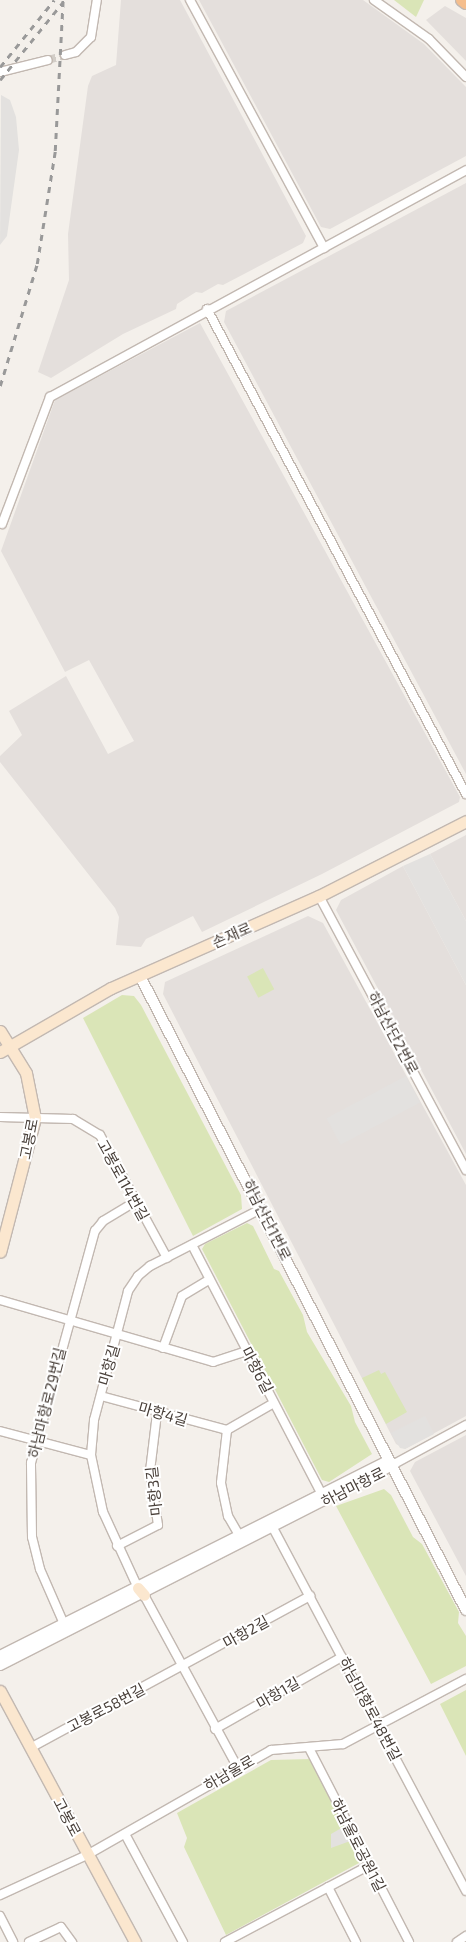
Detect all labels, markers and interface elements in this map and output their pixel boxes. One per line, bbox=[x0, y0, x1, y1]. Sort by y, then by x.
street label: 손재로 bbox=[209, 918, 255, 952]
street label: 하남산단2번로 bbox=[364, 988, 422, 1078]
street label: 고봉로 bbox=[16, 1117, 42, 1161]
street label: 고봉로114번길 bbox=[93, 1136, 153, 1224]
street label: 하남산단1번로 bbox=[239, 1176, 295, 1264]
street label: 마항길 bbox=[95, 1343, 123, 1387]
street label: 마항6길 bbox=[237, 1344, 277, 1396]
street label: 하남마항로29번길 bbox=[25, 1346, 69, 1460]
street label: 마항4길 bbox=[136, 1398, 190, 1430]
street label: 하남마항로 bbox=[318, 1463, 388, 1511]
street label: 마항3길 bbox=[142, 1465, 166, 1517]
street label: 마항2길 bbox=[220, 1612, 272, 1652]
street label: 하남마항로48번길 bbox=[335, 1654, 405, 1764]
street label: 마항1길 bbox=[253, 1673, 303, 1713]
street label: 고봉로58번길 bbox=[64, 1680, 148, 1736]
street label: 하남울로 bbox=[201, 1751, 257, 1795]
street label: 고봉로 bbox=[49, 1794, 85, 1840]
street label: 하남울로공원1길 bbox=[327, 1795, 389, 1895]

